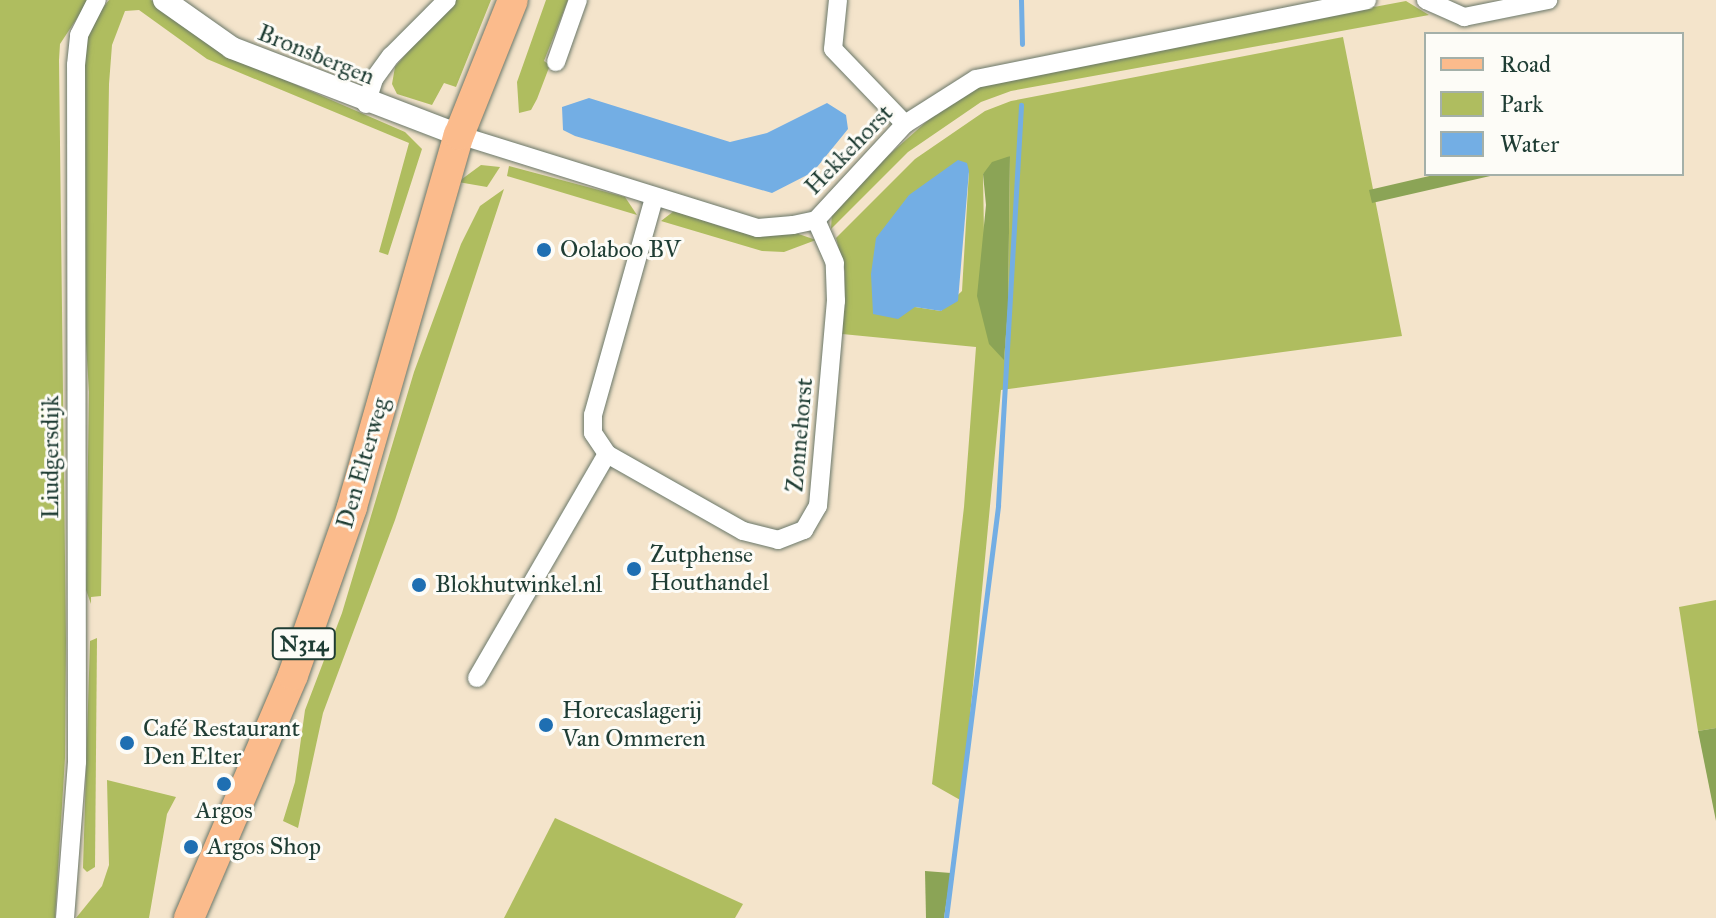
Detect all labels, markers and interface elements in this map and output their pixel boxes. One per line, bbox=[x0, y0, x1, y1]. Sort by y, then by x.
street label: Bronsbergen bbox=[253, 19, 379, 91]
legend bbox=[1424, 32, 1684, 176]
text: Road bbox=[1500, 49, 1551, 79]
text: Park bbox=[1500, 89, 1543, 119]
street label: Hekkehorst bbox=[799, 99, 899, 201]
text: Water bbox=[1500, 129, 1559, 159]
place label: Oolaboo BV bbox=[560, 236, 681, 264]
marker: Oolaboo BV bbox=[535, 241, 553, 259]
street label: Zonnehorst bbox=[781, 377, 819, 493]
street label: Den Elterweg bbox=[331, 394, 395, 532]
street label: Liudgersdijk bbox=[37, 395, 65, 519]
place label: Zutphense Houthandel bbox=[650, 541, 769, 597]
marker: Zutphense Houthandel bbox=[625, 560, 643, 578]
place label: Blokhutwinkel.nl bbox=[435, 571, 602, 599]
marker: Blokhutwinkel.nl bbox=[410, 576, 428, 594]
road number: N314 bbox=[270, 626, 338, 662]
place label: Horecaslagerij Van Ommeren bbox=[562, 697, 705, 753]
place label: Café Restaurant Den Elter bbox=[143, 715, 300, 771]
marker: Horecaslagerij Van Ommeren bbox=[537, 716, 555, 734]
marker: Café Restaurant Den Elter bbox=[118, 734, 136, 752]
marker: Argos bbox=[215, 775, 233, 793]
place label: Argos bbox=[195, 797, 253, 825]
place label: Argos Shop bbox=[207, 833, 321, 861]
marker: Argos Shop bbox=[182, 838, 200, 856]

